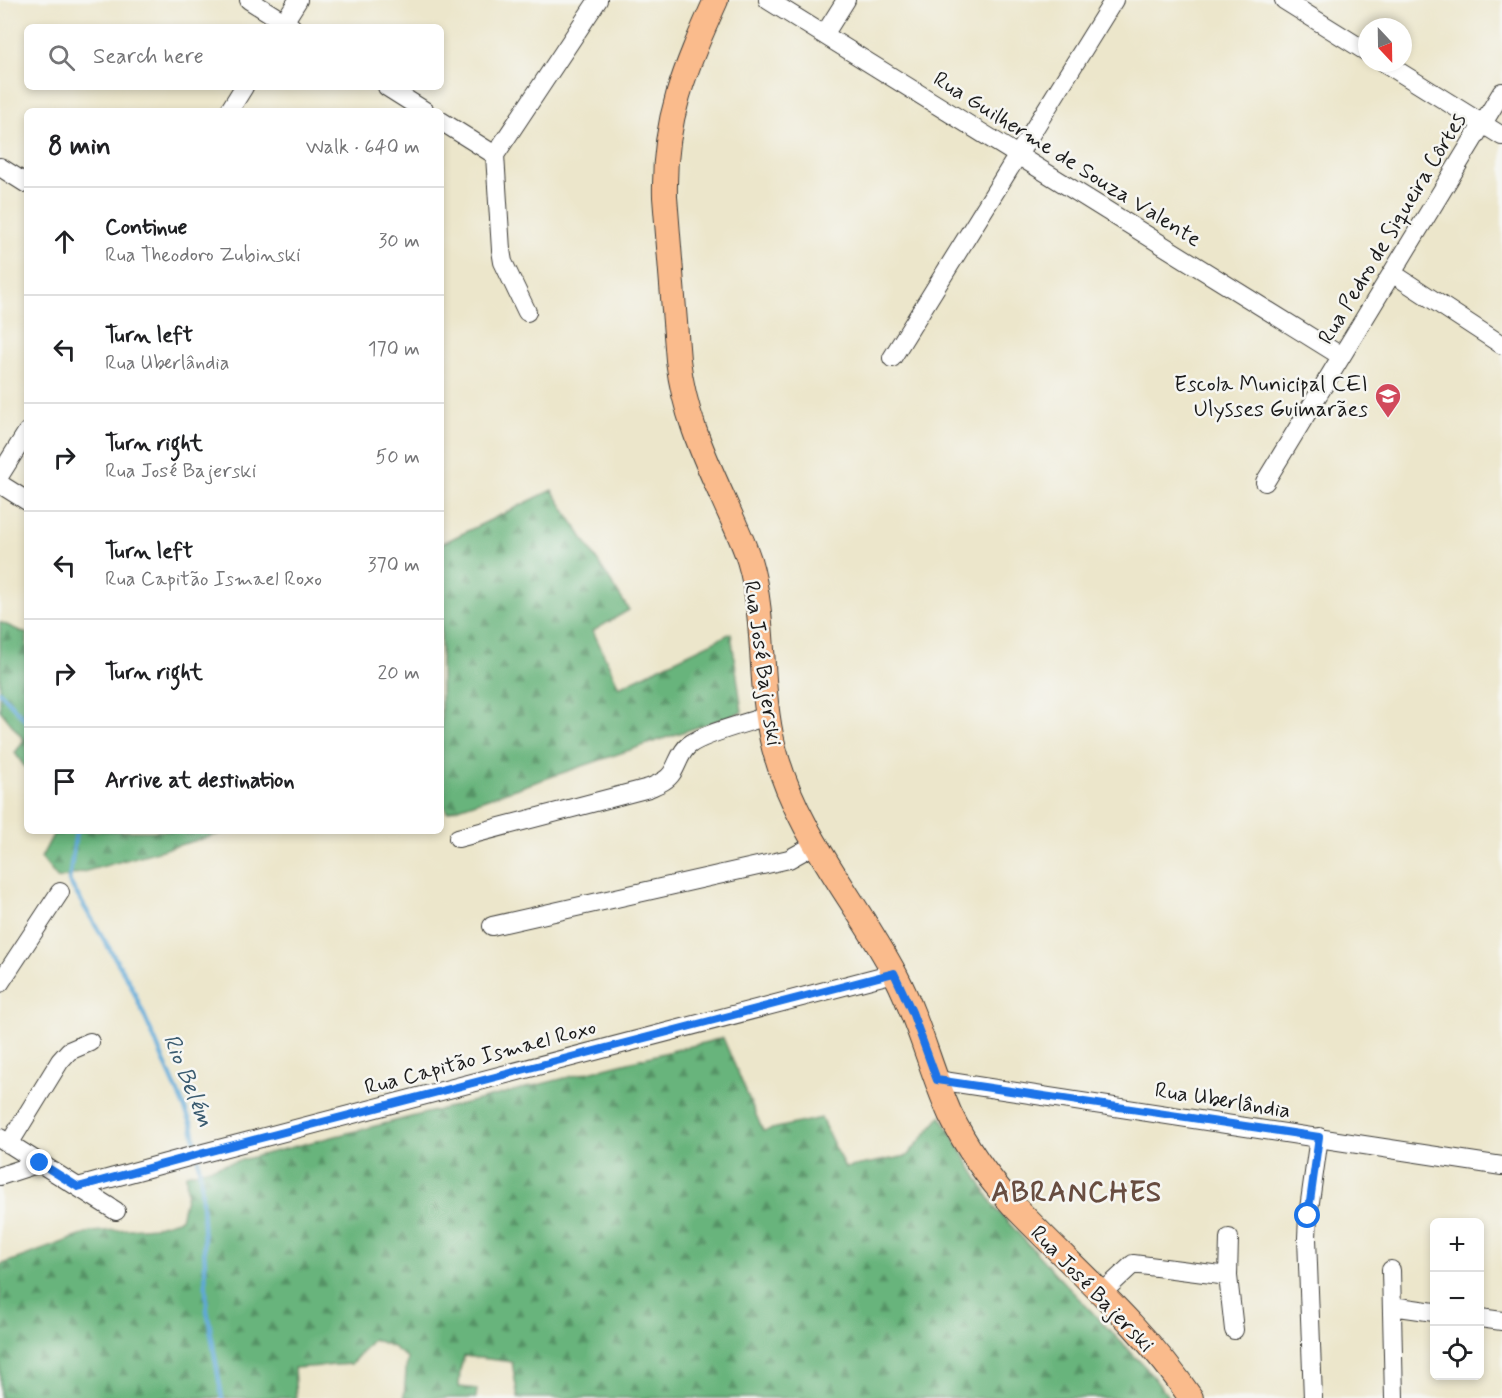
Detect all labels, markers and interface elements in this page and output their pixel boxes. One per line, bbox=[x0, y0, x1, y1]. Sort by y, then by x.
north arrow bbox=[1358, 18, 1412, 72]
search box bbox=[24, 24, 444, 90]
icon: search bbox=[45, 41, 78, 74]
text: Search here bbox=[93, 43, 204, 71]
street label: Rua Guilherme de Souza Valente bbox=[928, 65, 1206, 254]
street label: Rua Pedro de Siqueira Côrtes bbox=[1312, 108, 1473, 350]
text: 8 min bbox=[48, 130, 111, 164]
text: Walk · 640 m bbox=[306, 134, 420, 161]
text: Continue bbox=[105, 214, 187, 242]
icon: ahead bbox=[48, 225, 81, 258]
text: 30 m bbox=[378, 228, 420, 255]
text: Rua Theodoro Zubinski bbox=[105, 242, 301, 269]
text: Turn left bbox=[105, 322, 193, 350]
icon: left bbox=[48, 333, 81, 366]
text: 170 m bbox=[368, 336, 420, 363]
text: Rua Uberlândia bbox=[105, 350, 230, 377]
place label: Escola Municipal CEI Ulysses Guimarães bbox=[1174, 371, 1368, 424]
school or university icon: Escola Municipal CEI Ulysses Guimarães bbox=[1373, 381, 1403, 419]
text: Turn right bbox=[105, 430, 203, 458]
icon: right bbox=[48, 441, 81, 474]
text: 50 m bbox=[375, 444, 420, 471]
text: Rua José Bajerski bbox=[105, 458, 256, 485]
text: Turn left bbox=[105, 538, 193, 566]
icon: left bbox=[48, 549, 81, 582]
text: 370 m bbox=[368, 552, 420, 579]
text: Rua Capitão Ismael Roxo bbox=[105, 566, 322, 593]
street label: Rua José Bajerski bbox=[736, 579, 787, 748]
icon: right bbox=[48, 657, 81, 690]
text: Turn right bbox=[105, 659, 203, 687]
text: 20 m bbox=[377, 660, 420, 687]
icon: arrive bbox=[48, 765, 81, 798]
text: Arrive at destination bbox=[105, 767, 295, 795]
street label: Rua Capitão Ismael Roxo bbox=[362, 1014, 599, 1102]
water label: Rio Belém bbox=[155, 1029, 220, 1132]
street label: Rua Uberlândia bbox=[1153, 1076, 1293, 1126]
route end bbox=[26, 1149, 52, 1175]
district label: ABRANCHES bbox=[991, 1175, 1163, 1212]
route start bbox=[1294, 1202, 1320, 1228]
map controls bbox=[1430, 1218, 1484, 1380]
button: + bbox=[1430, 1218, 1484, 1272]
street label: Rua José Bajerski bbox=[1023, 1220, 1159, 1360]
button: − bbox=[1430, 1272, 1484, 1326]
button: locate bbox=[1430, 1326, 1484, 1380]

